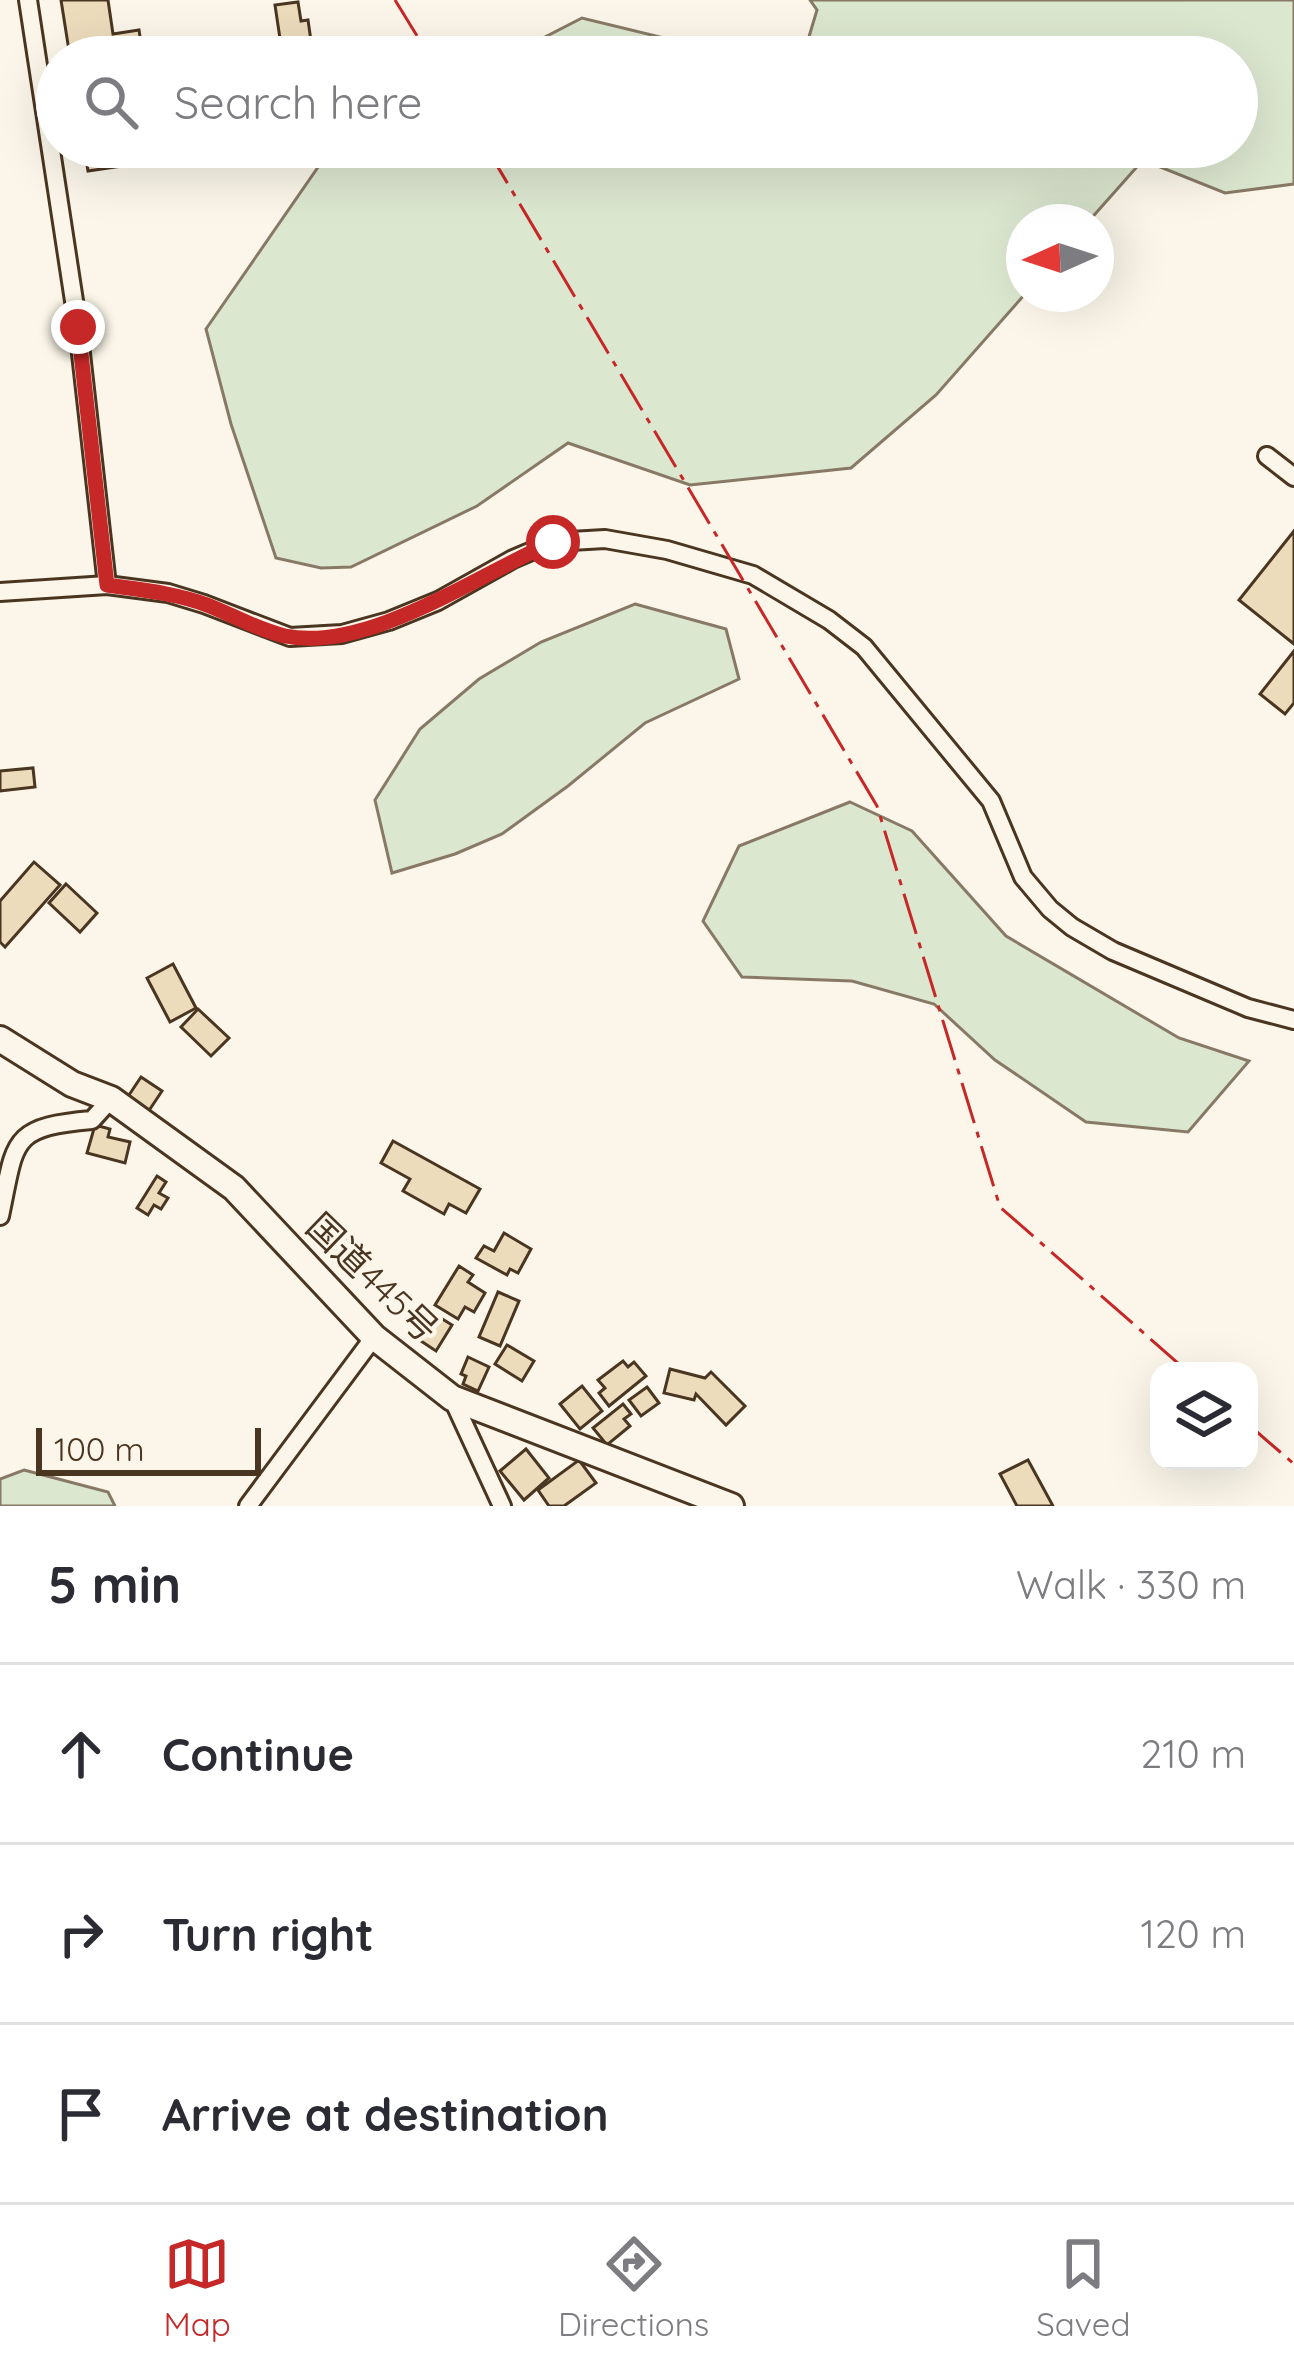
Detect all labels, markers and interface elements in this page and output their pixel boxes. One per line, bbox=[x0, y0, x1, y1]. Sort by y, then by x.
search box bbox=[36, 36, 1258, 168]
icon: search bbox=[78, 69, 144, 135]
text: Search here bbox=[174, 74, 422, 130]
north arrow bbox=[1006, 204, 1114, 312]
route end bbox=[51, 300, 105, 354]
route start bbox=[526, 515, 580, 569]
street label: 国道445号 bbox=[298, 1203, 448, 1351]
map controls bbox=[1150, 1362, 1258, 1470]
button: layers bbox=[1150, 1362, 1258, 1470]
scale bar bbox=[36, 1422, 261, 1475]
text: 100 m bbox=[54, 1428, 145, 1469]
text: 5 min bbox=[48, 1552, 181, 1616]
text: Walk · 330 m bbox=[1016, 1560, 1246, 1609]
icon: ahead bbox=[48, 1721, 114, 1787]
text: Continue bbox=[162, 1726, 354, 1782]
text: 210 m bbox=[1141, 1729, 1246, 1778]
icon: right bbox=[48, 1901, 114, 1967]
text: Turn right bbox=[162, 1906, 374, 1962]
text: 120 m bbox=[1141, 1909, 1246, 1958]
icon: arrive bbox=[48, 2081, 114, 2147]
text: Arrive at destination bbox=[162, 2086, 608, 2142]
tab: Map bbox=[164, 2231, 231, 2344]
tab: Directions bbox=[558, 2231, 709, 2344]
tab: Saved bbox=[1036, 2231, 1130, 2344]

